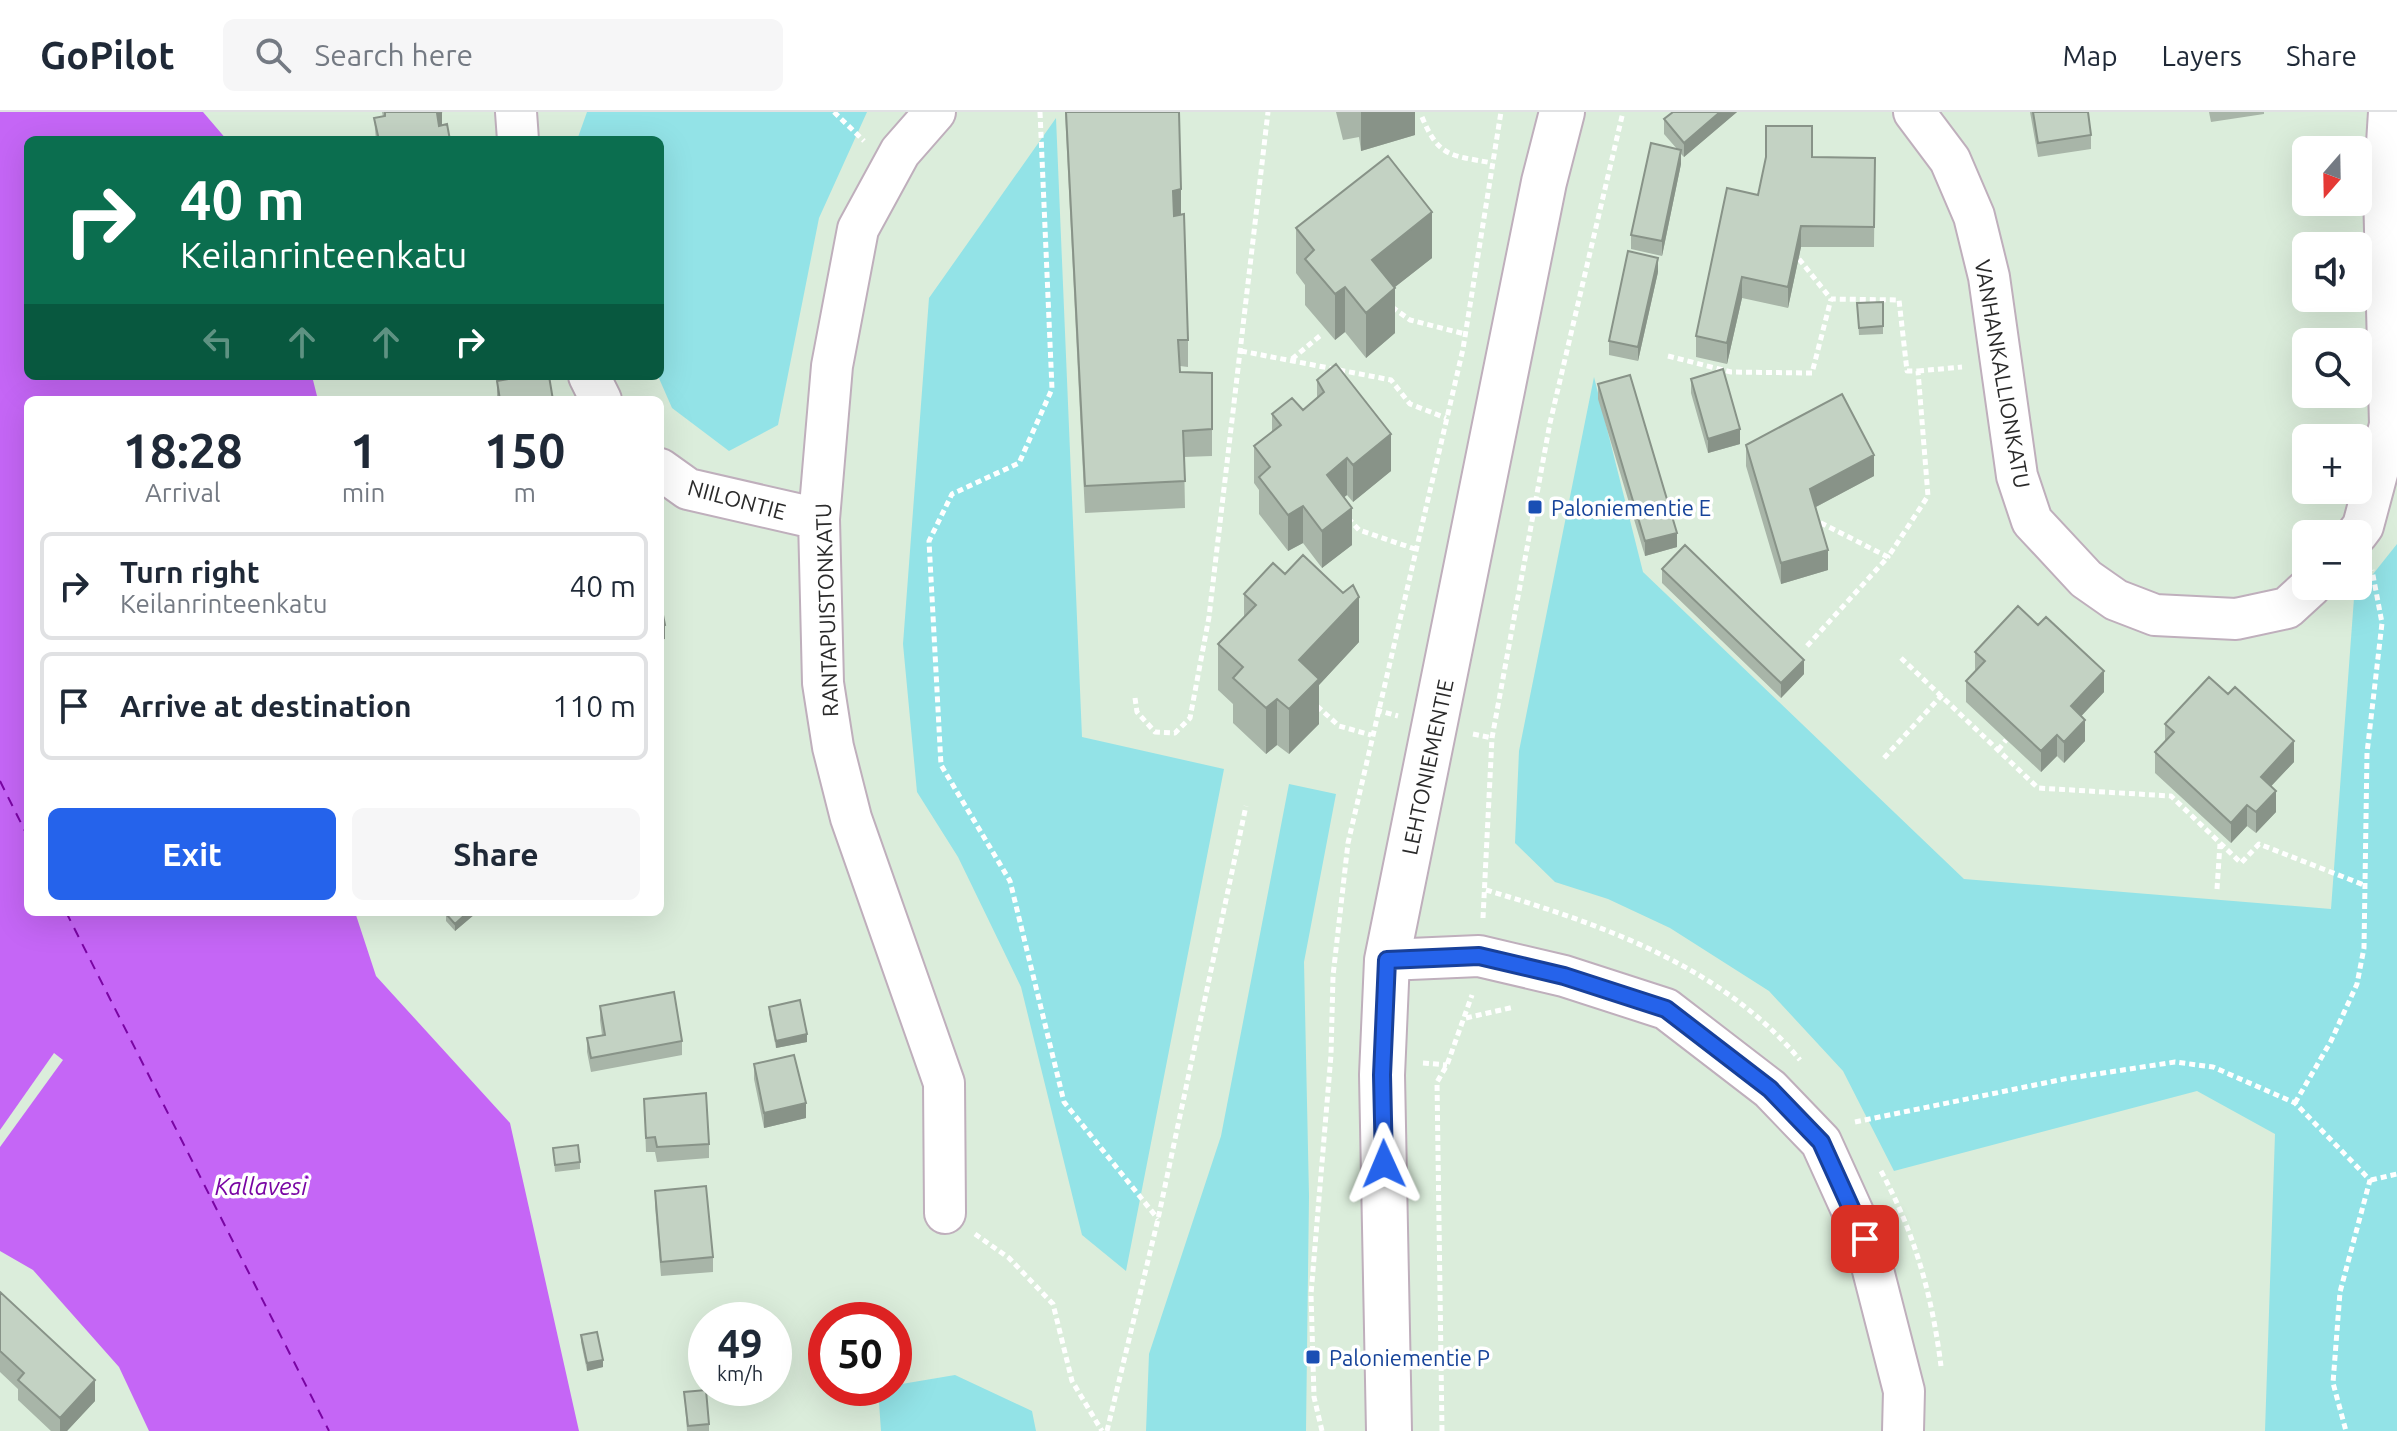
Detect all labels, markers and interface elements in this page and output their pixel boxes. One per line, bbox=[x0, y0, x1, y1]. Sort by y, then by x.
search box bbox=[223, 19, 783, 91]
icon: search bbox=[251, 33, 295, 77]
text: GoPilot bbox=[40, 34, 175, 76]
text: Search here bbox=[315, 38, 473, 72]
text: Map bbox=[2062, 40, 2118, 71]
text: Layers bbox=[2162, 40, 2242, 71]
text: Share bbox=[2286, 40, 2357, 71]
north arrow bbox=[2292, 136, 2372, 216]
map controls bbox=[2292, 136, 2372, 600]
icon: right bbox=[48, 168, 152, 272]
text: 40 m bbox=[180, 168, 305, 231]
button: sound bbox=[2292, 232, 2372, 312]
text: Keilanrinteenkatu bbox=[180, 234, 467, 275]
street label: VANHANKALLIONKATU bbox=[1971, 258, 2035, 490]
icon: left bbox=[196, 320, 240, 364]
icon: ahead bbox=[280, 320, 324, 364]
icon: ahead bbox=[364, 320, 408, 364]
icon: right bbox=[448, 320, 492, 364]
button: search bbox=[2292, 328, 2372, 408]
text: 18:28 bbox=[123, 423, 243, 477]
text: 1 bbox=[350, 423, 377, 477]
text: 150 bbox=[484, 423, 565, 477]
button: + bbox=[2292, 424, 2372, 504]
street label: NIILONTIE bbox=[685, 474, 789, 524]
text: Arrival bbox=[145, 478, 221, 507]
text: min bbox=[342, 478, 385, 507]
text: m bbox=[513, 478, 536, 507]
place label: Paloniementie E bbox=[1551, 495, 1711, 520]
marker: Paloniementie E bbox=[1526, 498, 1544, 516]
street label: RANTAPUISTONKATU bbox=[810, 503, 842, 717]
button: − bbox=[2292, 520, 2372, 600]
text: Turn right bbox=[120, 555, 260, 589]
icon: right bbox=[52, 564, 96, 608]
text: 40 m bbox=[569, 569, 636, 603]
text: Keilanrinteenkatu bbox=[120, 589, 328, 618]
street label: LEHTONIEMENTIE bbox=[1396, 677, 1458, 857]
icon: arrive bbox=[52, 684, 96, 728]
text: Arrive at destination bbox=[120, 689, 412, 723]
text: 110 m bbox=[552, 689, 636, 723]
button: Exit bbox=[48, 808, 336, 900]
button: Share bbox=[352, 808, 640, 900]
position arrow bbox=[1342, 1122, 1426, 1206]
water label: Kallavesi bbox=[215, 1173, 308, 1200]
pin bbox=[1831, 1205, 1899, 1273]
icon: arrive bbox=[1843, 1217, 1887, 1261]
speed limit sign: 50 bbox=[808, 1302, 912, 1406]
text: 49 bbox=[717, 1321, 763, 1366]
place label: Paloniementie P bbox=[1329, 1345, 1490, 1370]
marker: Paloniementie P bbox=[1304, 1348, 1322, 1366]
text: km/h bbox=[717, 1362, 763, 1385]

